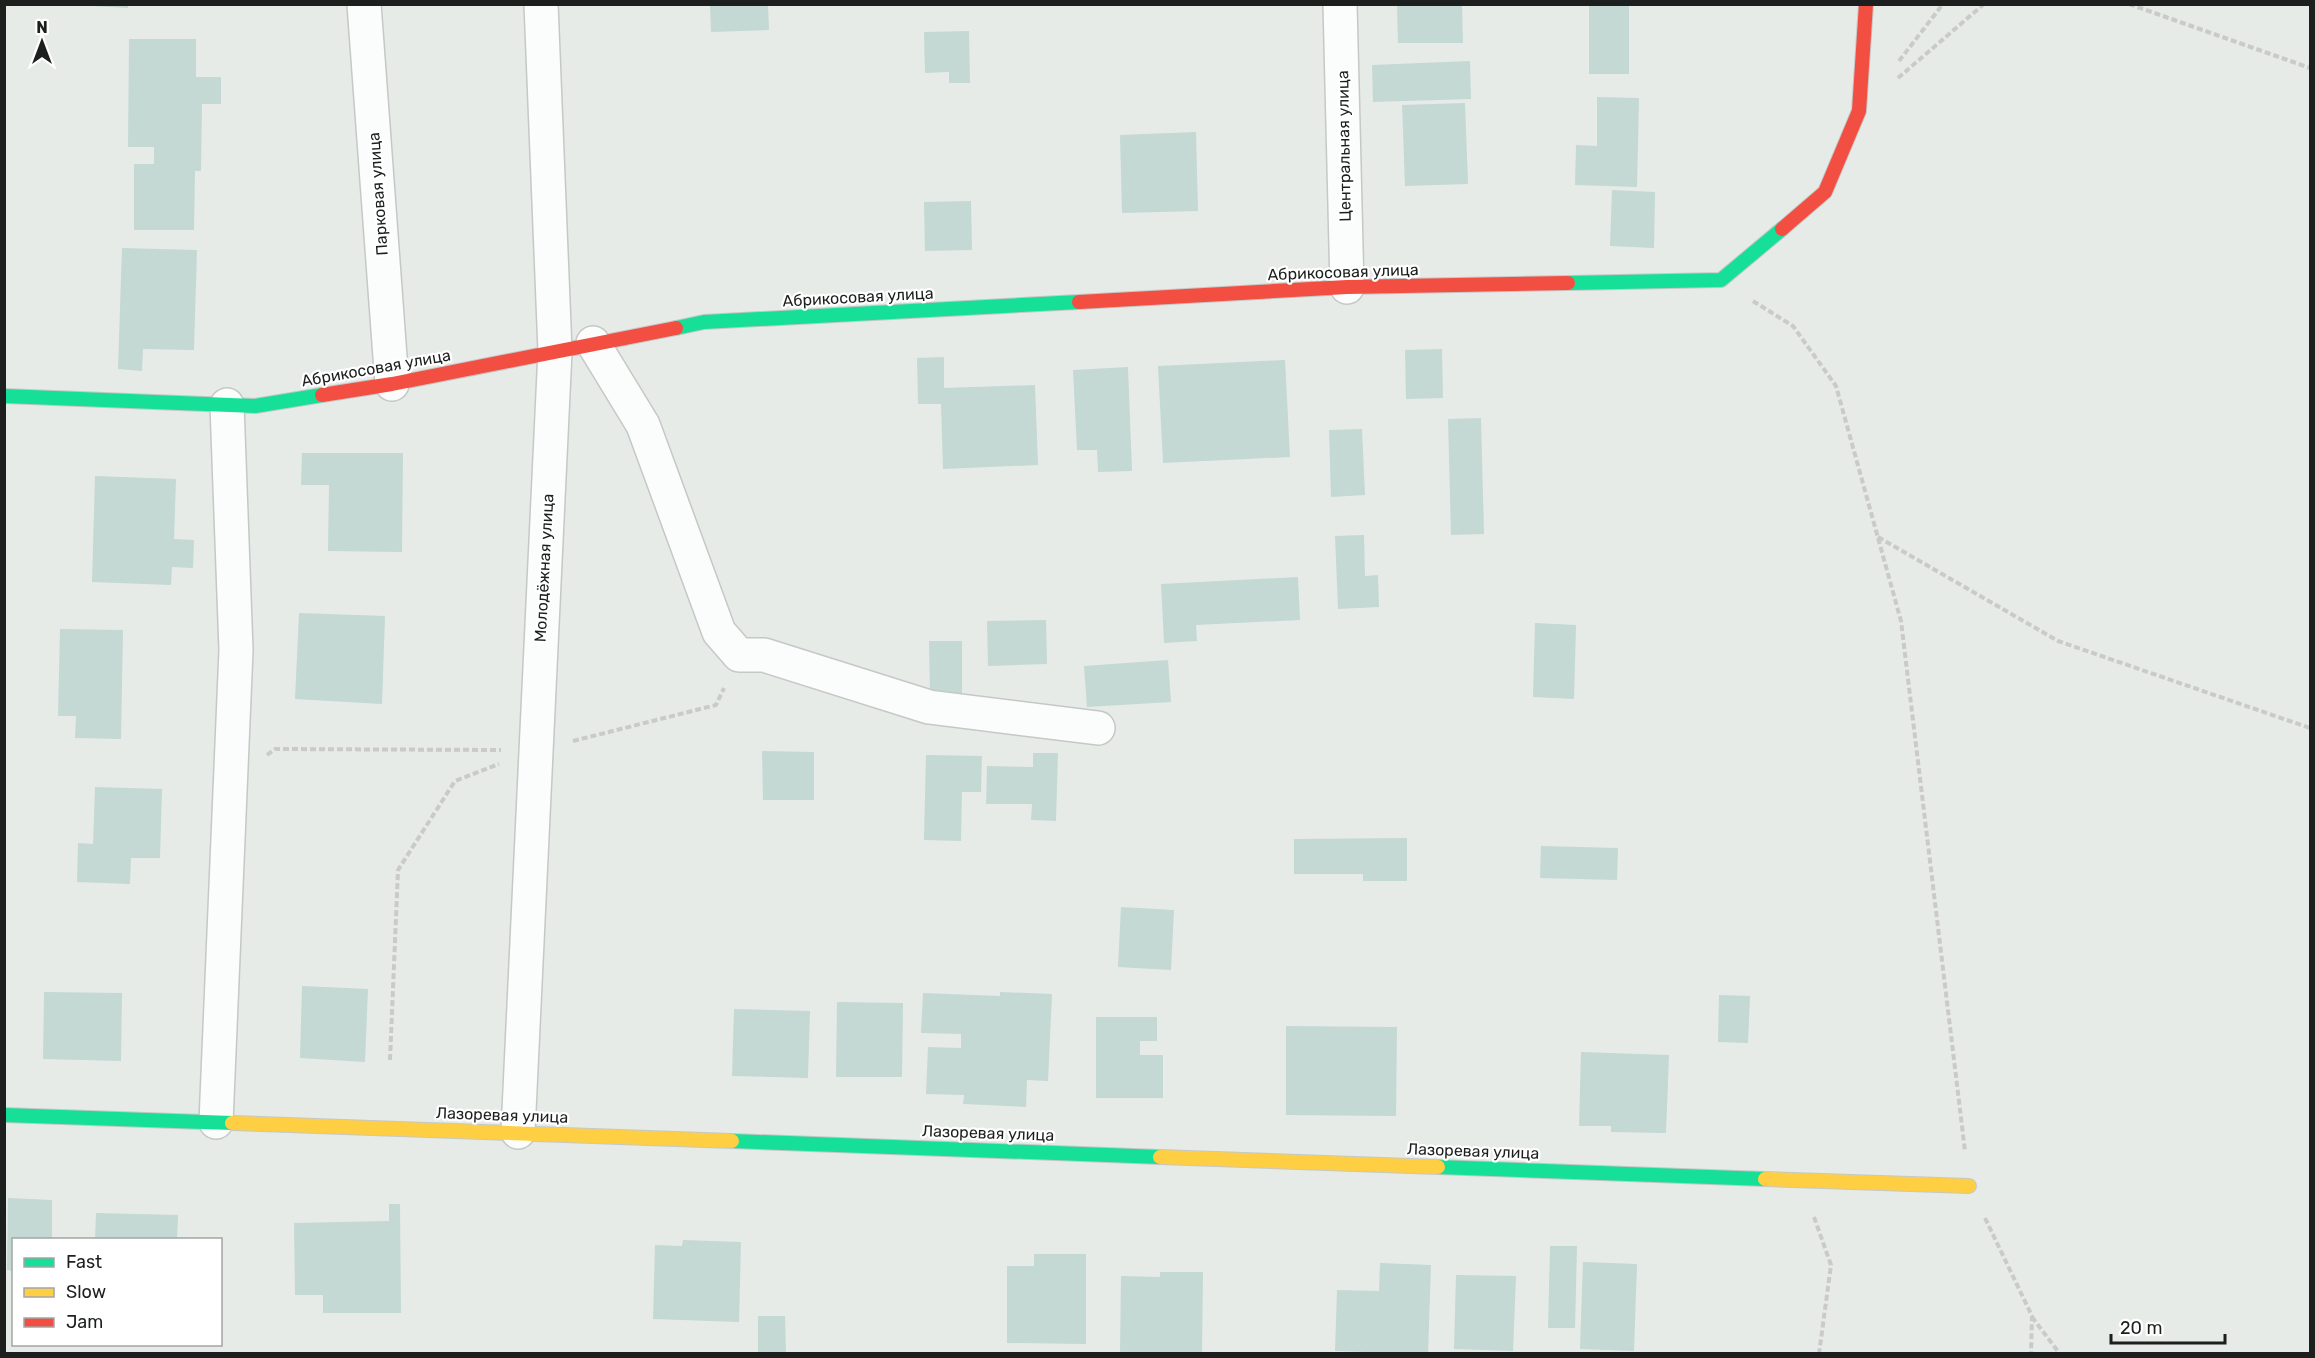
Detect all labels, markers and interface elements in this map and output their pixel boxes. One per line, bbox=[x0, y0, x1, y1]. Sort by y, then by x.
north arrow bbox=[12, 12, 72, 72]
text: N bbox=[36, 18, 48, 37]
street label: Центральная улица bbox=[1333, 70, 1355, 222]
street label: Парковая улица bbox=[364, 132, 392, 256]
street label: Абрикосовая улица bbox=[1267, 260, 1419, 284]
street label: Абрикосовая улица bbox=[782, 284, 934, 310]
street label: Абрикосовая улица bbox=[300, 346, 452, 390]
street label: Молодёжная улица bbox=[531, 493, 557, 643]
street label: Лазоревая улица bbox=[435, 1103, 569, 1127]
street label: Лазоревая улица bbox=[921, 1121, 1055, 1145]
street label: Лазоревая улица bbox=[1406, 1139, 1540, 1163]
legend bbox=[12, 1238, 222, 1346]
text: Fast bbox=[66, 1251, 102, 1273]
text: Slow bbox=[66, 1281, 106, 1303]
scale bar bbox=[2111, 1307, 2225, 1345]
text: Jam bbox=[66, 1311, 103, 1333]
text: 20 m bbox=[2120, 1317, 2162, 1339]

